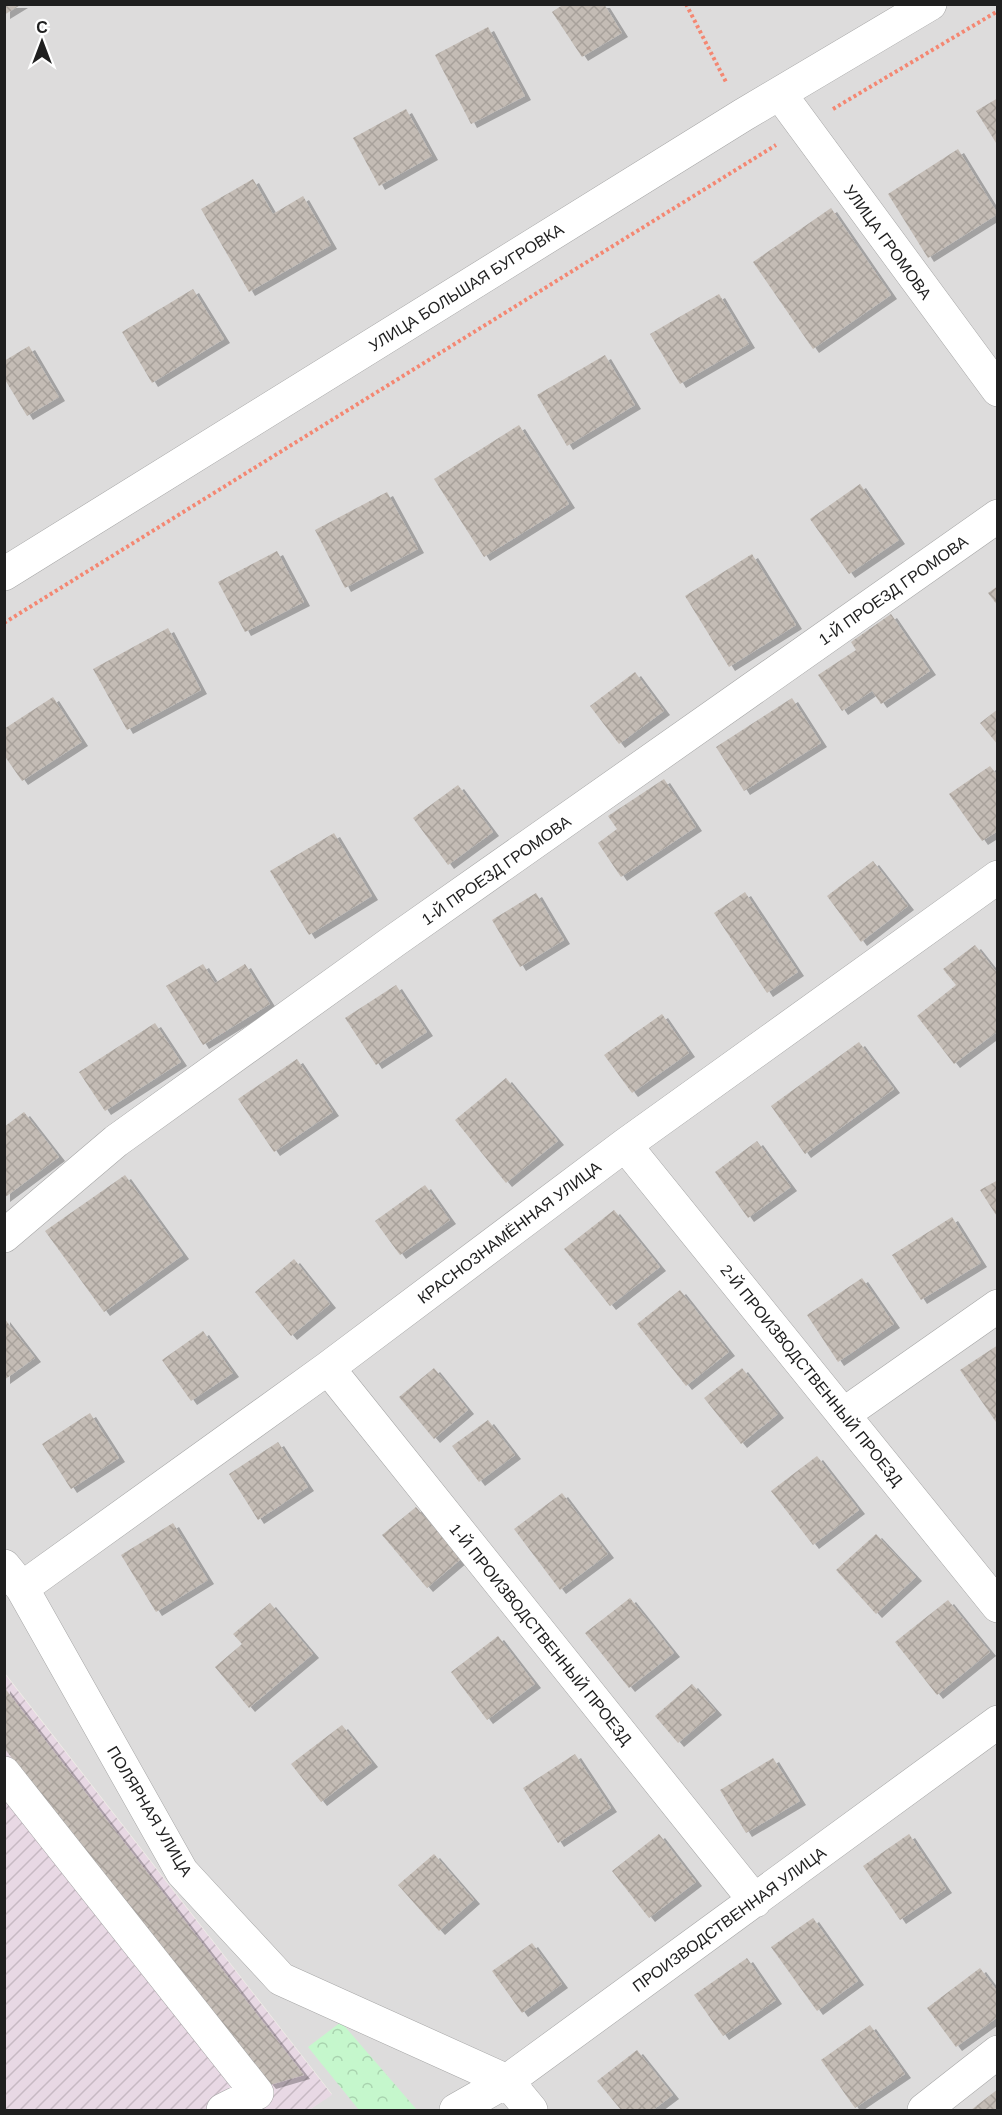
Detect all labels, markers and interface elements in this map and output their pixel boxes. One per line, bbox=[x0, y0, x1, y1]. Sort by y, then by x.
north arrow bbox=[12, 12, 72, 72]
text: С bbox=[36, 19, 48, 36]
street label: УЛИЦА ГРОМОВА bbox=[841, 182, 935, 303]
street label: УЛИЦА БОЛЬШАЯ БУГРОВКА bbox=[366, 220, 567, 354]
street label: 1-Й ПРОЕЗД ГРОМОВА bbox=[815, 531, 971, 648]
street label: 1-Й ПРОЕЗД ГРОМОВА bbox=[418, 811, 574, 928]
street label: КРАСНОЗНАМЁННАЯ УЛИЦА bbox=[414, 1158, 604, 1307]
street label: 2-Й ПРОИЗВОДСТВЕННЫЙ ПРОЕЗД bbox=[717, 1261, 907, 1489]
street label: 1-Й ПРОИЗВОДСТВЕННЫЙ ПРОЕЗД bbox=[446, 1520, 636, 1748]
street label: ПОЛЯРНАЯ УЛИЦА bbox=[104, 1743, 195, 1880]
street label: ПРОИЗВОДСТВЕННАЯ УЛИЦА bbox=[629, 1843, 829, 1995]

